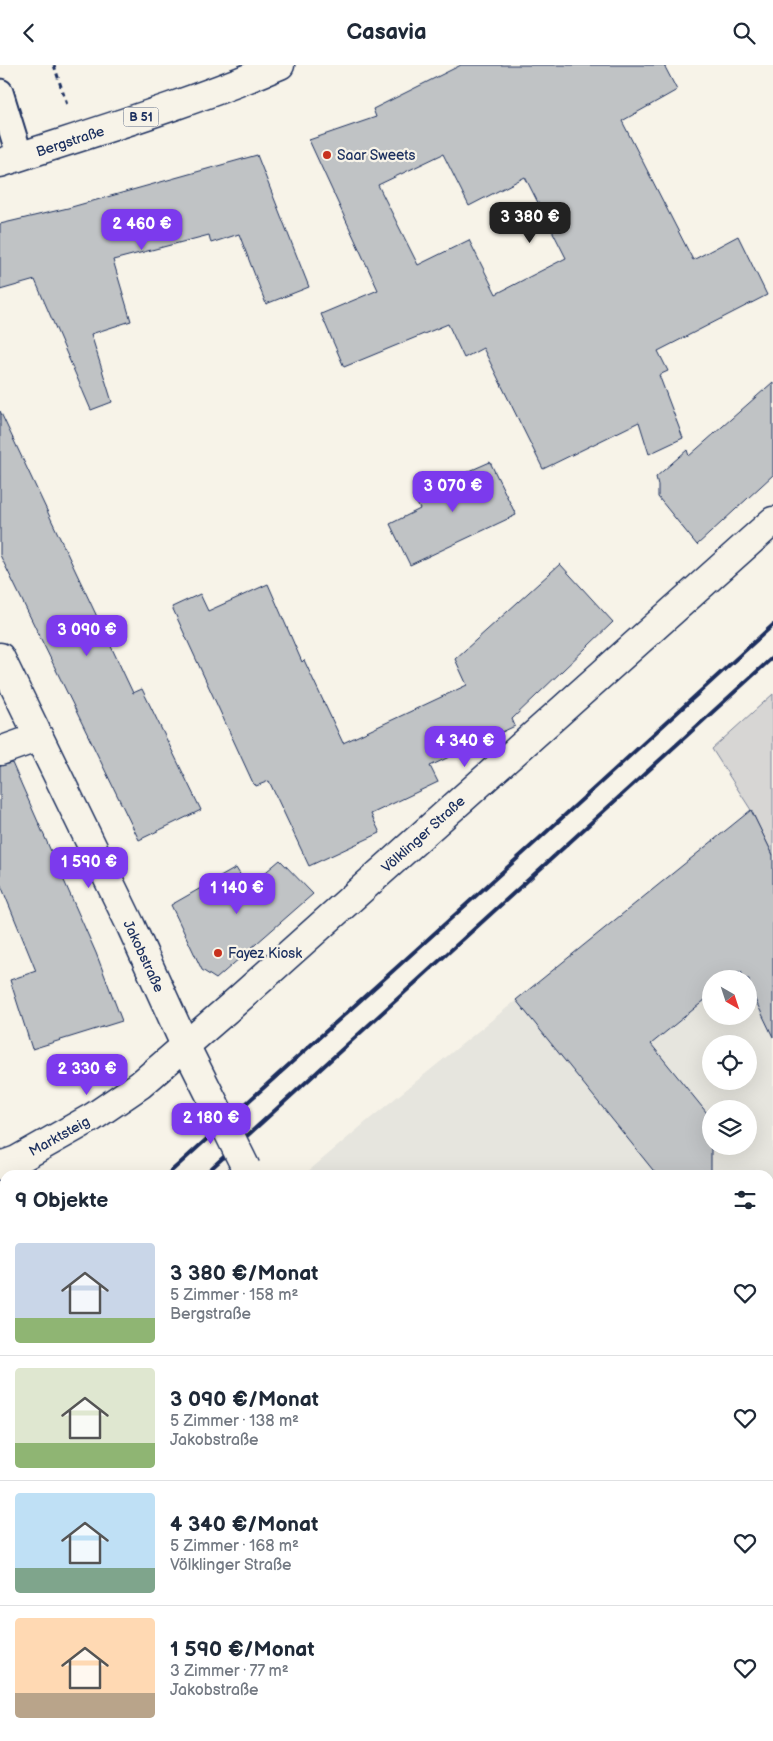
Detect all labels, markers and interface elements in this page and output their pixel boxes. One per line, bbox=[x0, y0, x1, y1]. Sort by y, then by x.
icon: back bbox=[15, 19, 43, 47]
text: Casavia bbox=[346, 19, 427, 46]
icon: search bbox=[730, 19, 758, 47]
road number: B 51 bbox=[124, 107, 158, 127]
street label: Bergstraße bbox=[34, 122, 106, 160]
place label: Saar Sweets bbox=[337, 147, 415, 164]
marker: Saar Sweets bbox=[321, 149, 333, 161]
pin: 3 380 € bbox=[484, 201, 576, 244]
text: 3 380 € bbox=[501, 208, 559, 227]
pin: 2 460 € bbox=[96, 209, 188, 251]
text: 2 460 € bbox=[112, 215, 172, 234]
pin: 3 070 € bbox=[407, 471, 499, 513]
text: 3 070 € bbox=[424, 477, 482, 496]
pin: 3 090 € bbox=[41, 615, 133, 657]
text: 3 090 € bbox=[57, 621, 117, 640]
pin: 4 340 € bbox=[419, 725, 511, 768]
text: 4 340 € bbox=[436, 732, 494, 751]
street label: Völklinger Straße bbox=[378, 793, 469, 876]
pin: 1 590 € bbox=[43, 847, 135, 889]
text: 1 590 € bbox=[61, 853, 117, 872]
pin: 1 140 € bbox=[191, 873, 283, 915]
text: 1 140 € bbox=[210, 879, 264, 898]
street label: Jakobstraße bbox=[119, 918, 168, 995]
place label: Fayez Kiosk bbox=[228, 945, 302, 962]
marker: Fayez Kiosk bbox=[212, 947, 224, 959]
north arrow bbox=[702, 970, 758, 1025]
map controls bbox=[702, 970, 757, 1155]
button: locate bbox=[702, 1035, 757, 1090]
pin: 2 330 € bbox=[41, 1053, 133, 1096]
text: 2 330 € bbox=[58, 1060, 116, 1079]
button: layers bbox=[702, 1100, 757, 1155]
pin: 2 180 € bbox=[165, 1103, 257, 1145]
text: 2 180 € bbox=[183, 1109, 239, 1128]
street label: Marktsteig bbox=[26, 1113, 93, 1160]
icon: filters bbox=[731, 1186, 759, 1214]
text: 9 Objekte bbox=[15, 1188, 108, 1213]
text: 3 380 €/Monat bbox=[170, 1261, 318, 1286]
icon: home bbox=[55, 1263, 115, 1323]
icon: heart bbox=[731, 1279, 759, 1307]
text: 5 Zimmer · 158 m² bbox=[170, 1286, 298, 1305]
text: Bergstraße bbox=[170, 1305, 251, 1324]
text: 3 090 €/Monat bbox=[170, 1387, 319, 1412]
icon: home bbox=[55, 1388, 115, 1448]
icon: heart bbox=[731, 1404, 759, 1432]
text: 5 Zimmer · 138 m² bbox=[170, 1412, 299, 1431]
text: Jakobstraße bbox=[170, 1431, 259, 1450]
text: 4 340 €/Monat bbox=[170, 1512, 318, 1537]
icon: home bbox=[55, 1513, 115, 1573]
icon: heart bbox=[731, 1529, 759, 1557]
text: 5 Zimmer · 168 m² bbox=[170, 1537, 299, 1556]
text: Völklinger Straße bbox=[170, 1556, 291, 1575]
text: 1 590 €/Monat bbox=[170, 1637, 314, 1662]
icon: home bbox=[55, 1638, 115, 1698]
icon: heart bbox=[731, 1654, 759, 1682]
text: 3 Zimmer · 77 m² bbox=[170, 1662, 289, 1681]
text: Jakobstraße bbox=[170, 1681, 259, 1700]

